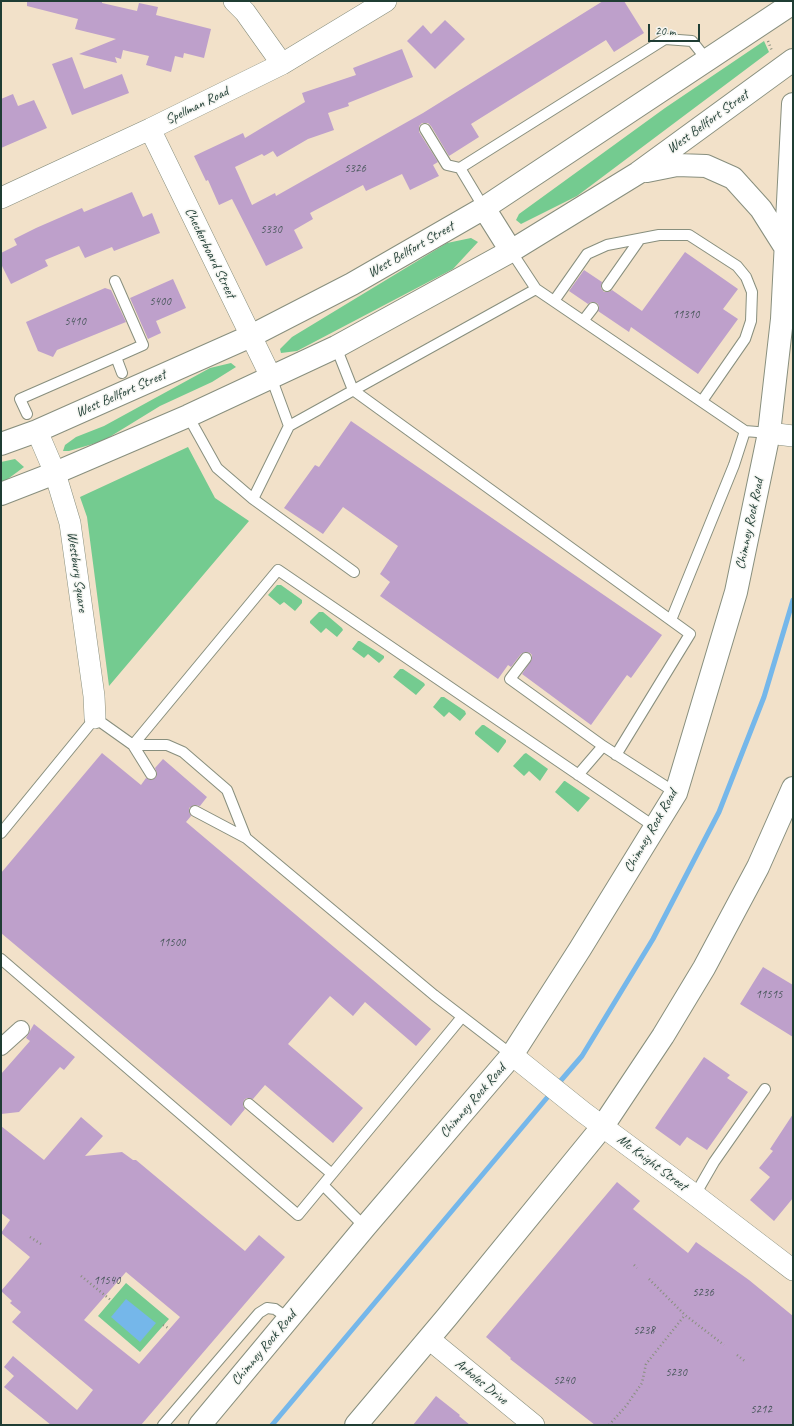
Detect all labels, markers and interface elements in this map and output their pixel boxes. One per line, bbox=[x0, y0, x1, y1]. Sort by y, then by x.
scale bar bbox=[650, 16, 702, 42]
text: 20 m bbox=[655, 23, 675, 39]
street label: Spellman Road bbox=[163, 84, 231, 128]
street label: West Bellfort Street bbox=[664, 87, 752, 157]
house number: 5326 bbox=[344, 162, 366, 176]
street label: Checkerboard Street bbox=[181, 205, 239, 301]
street label: West Bellfort Street bbox=[365, 219, 457, 281]
house number: 5330 bbox=[260, 223, 282, 237]
house number: 5400 bbox=[149, 295, 171, 309]
house number: 11310 bbox=[673, 308, 699, 322]
house number: 5410 bbox=[64, 315, 86, 329]
street label: West Bellfort Street bbox=[73, 367, 169, 421]
street label: Chimney Rock Road bbox=[732, 477, 768, 571]
street label: Westbury Square bbox=[63, 531, 91, 613]
street label: Chimney Rock Road bbox=[621, 787, 681, 875]
house number: 11500 bbox=[159, 936, 185, 950]
house number: 11515 bbox=[756, 988, 782, 1002]
street label: Chimney Rock Road bbox=[436, 1061, 510, 1141]
street label: Mc Knight Street bbox=[614, 1131, 690, 1195]
house number: 11540 bbox=[94, 1274, 120, 1288]
house number: 5236 bbox=[692, 1286, 714, 1300]
street label: Chimney Rock Road bbox=[228, 1307, 300, 1389]
house number: 5238 bbox=[633, 1324, 655, 1338]
street label: Arboles Drive bbox=[451, 1356, 511, 1408]
house number: 5230 bbox=[665, 1366, 687, 1380]
house number: 5240 bbox=[553, 1374, 575, 1388]
house number: 5212 bbox=[750, 1403, 772, 1417]

